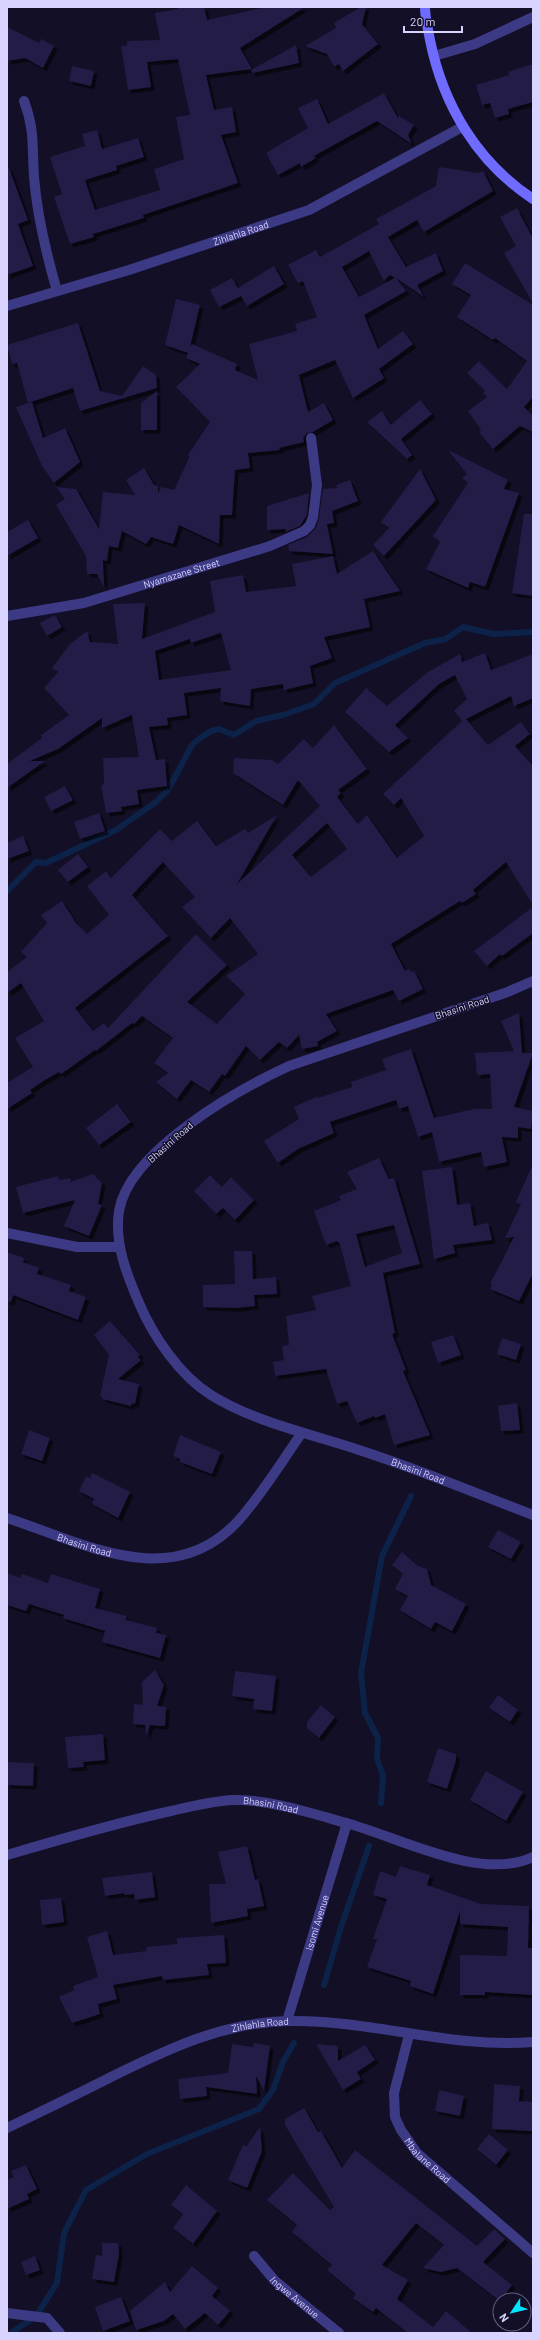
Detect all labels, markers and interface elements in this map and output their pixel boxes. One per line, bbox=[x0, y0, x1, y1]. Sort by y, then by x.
scale bar bbox=[404, 8, 462, 34]
text: 20 m bbox=[410, 14, 436, 28]
street label: Zihlahla Road bbox=[211, 218, 270, 248]
street label: Nyamazane Street bbox=[142, 556, 221, 591]
street label: Bhasini Road bbox=[433, 993, 491, 1021]
street label: Bhasini Road bbox=[145, 1119, 195, 1165]
street label: Bhasini Road bbox=[390, 1455, 447, 1486]
street label: Bhasini Road bbox=[56, 1531, 113, 1559]
street label: Bhasini Road bbox=[243, 1794, 300, 1816]
street label: Isomi Avenue bbox=[303, 1893, 331, 1952]
street label: Zihlahla Road bbox=[230, 2015, 289, 2034]
street label: Mbalane Road bbox=[402, 2135, 453, 2185]
street label: Ingwe Avenue bbox=[268, 2274, 322, 2320]
north arrow bbox=[492, 2292, 532, 2332]
text: N bbox=[496, 2311, 511, 2325]

